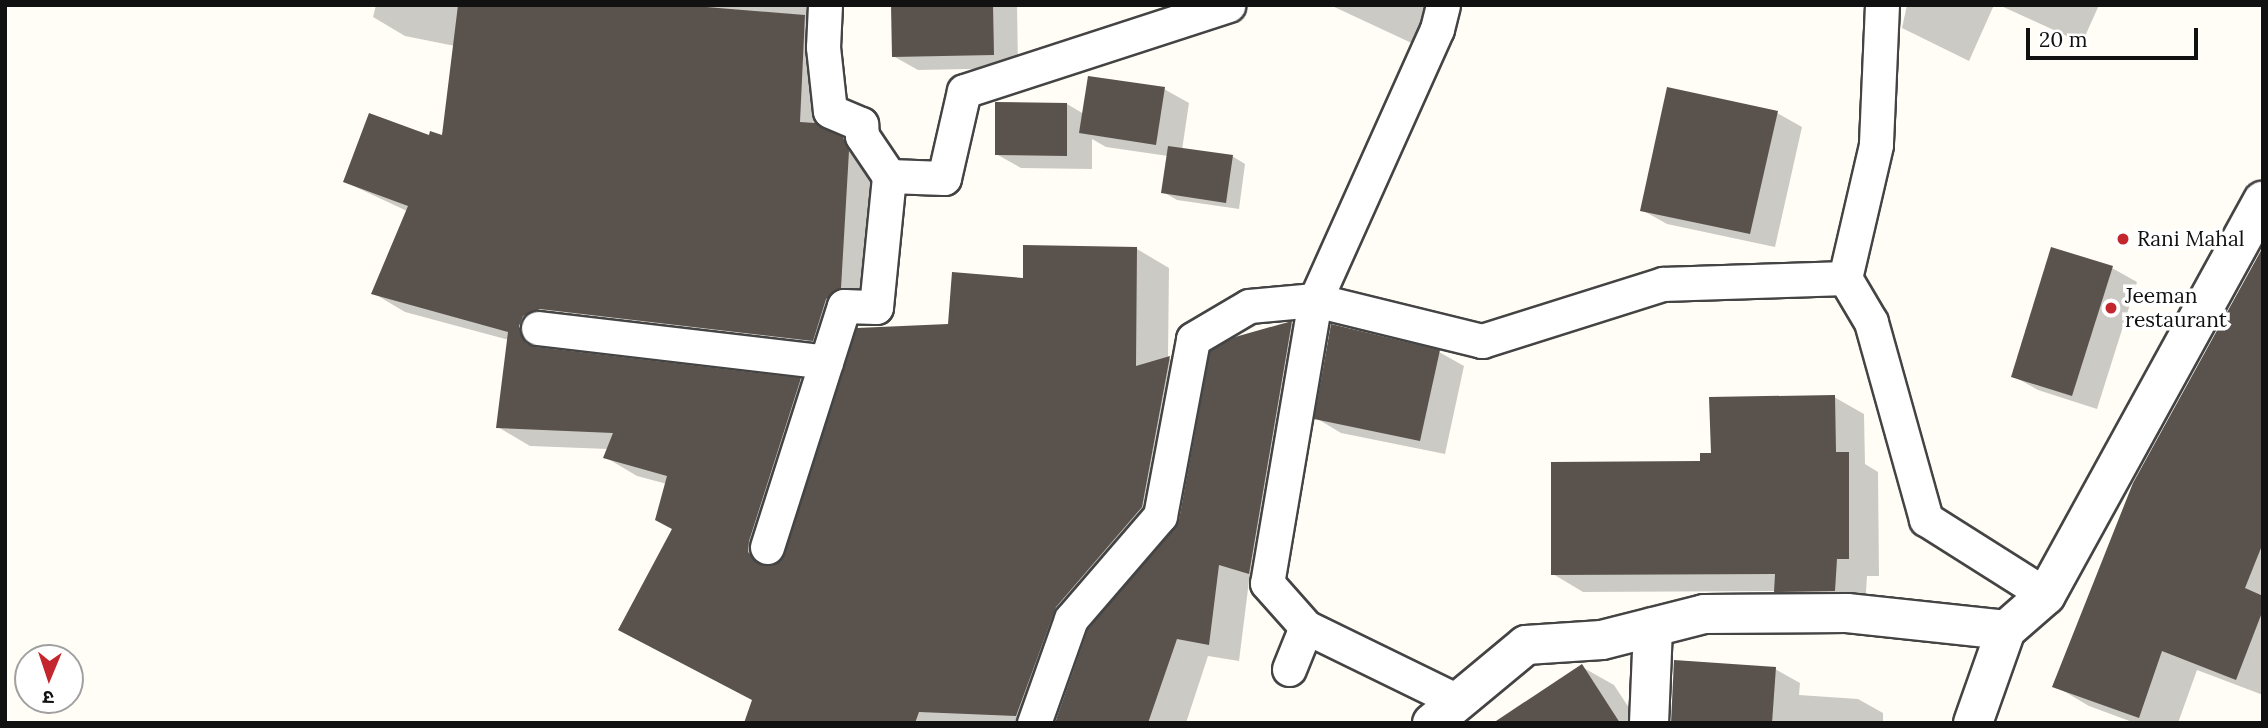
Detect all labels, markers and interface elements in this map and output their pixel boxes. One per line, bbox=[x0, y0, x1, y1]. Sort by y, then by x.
scale bar bbox=[2030, 14, 2202, 58]
text: 20 m bbox=[2039, 26, 2088, 53]
place label: Rani Mahal bbox=[2137, 226, 2244, 252]
marker: Rani Mahal bbox=[2115, 231, 2131, 247]
place label: Jeeman restaurant bbox=[2125, 283, 2227, 333]
marker: Jeeman restaurant bbox=[2103, 300, 2119, 316]
north arrow bbox=[14, 644, 84, 714]
text: उ bbox=[42, 686, 54, 710]

